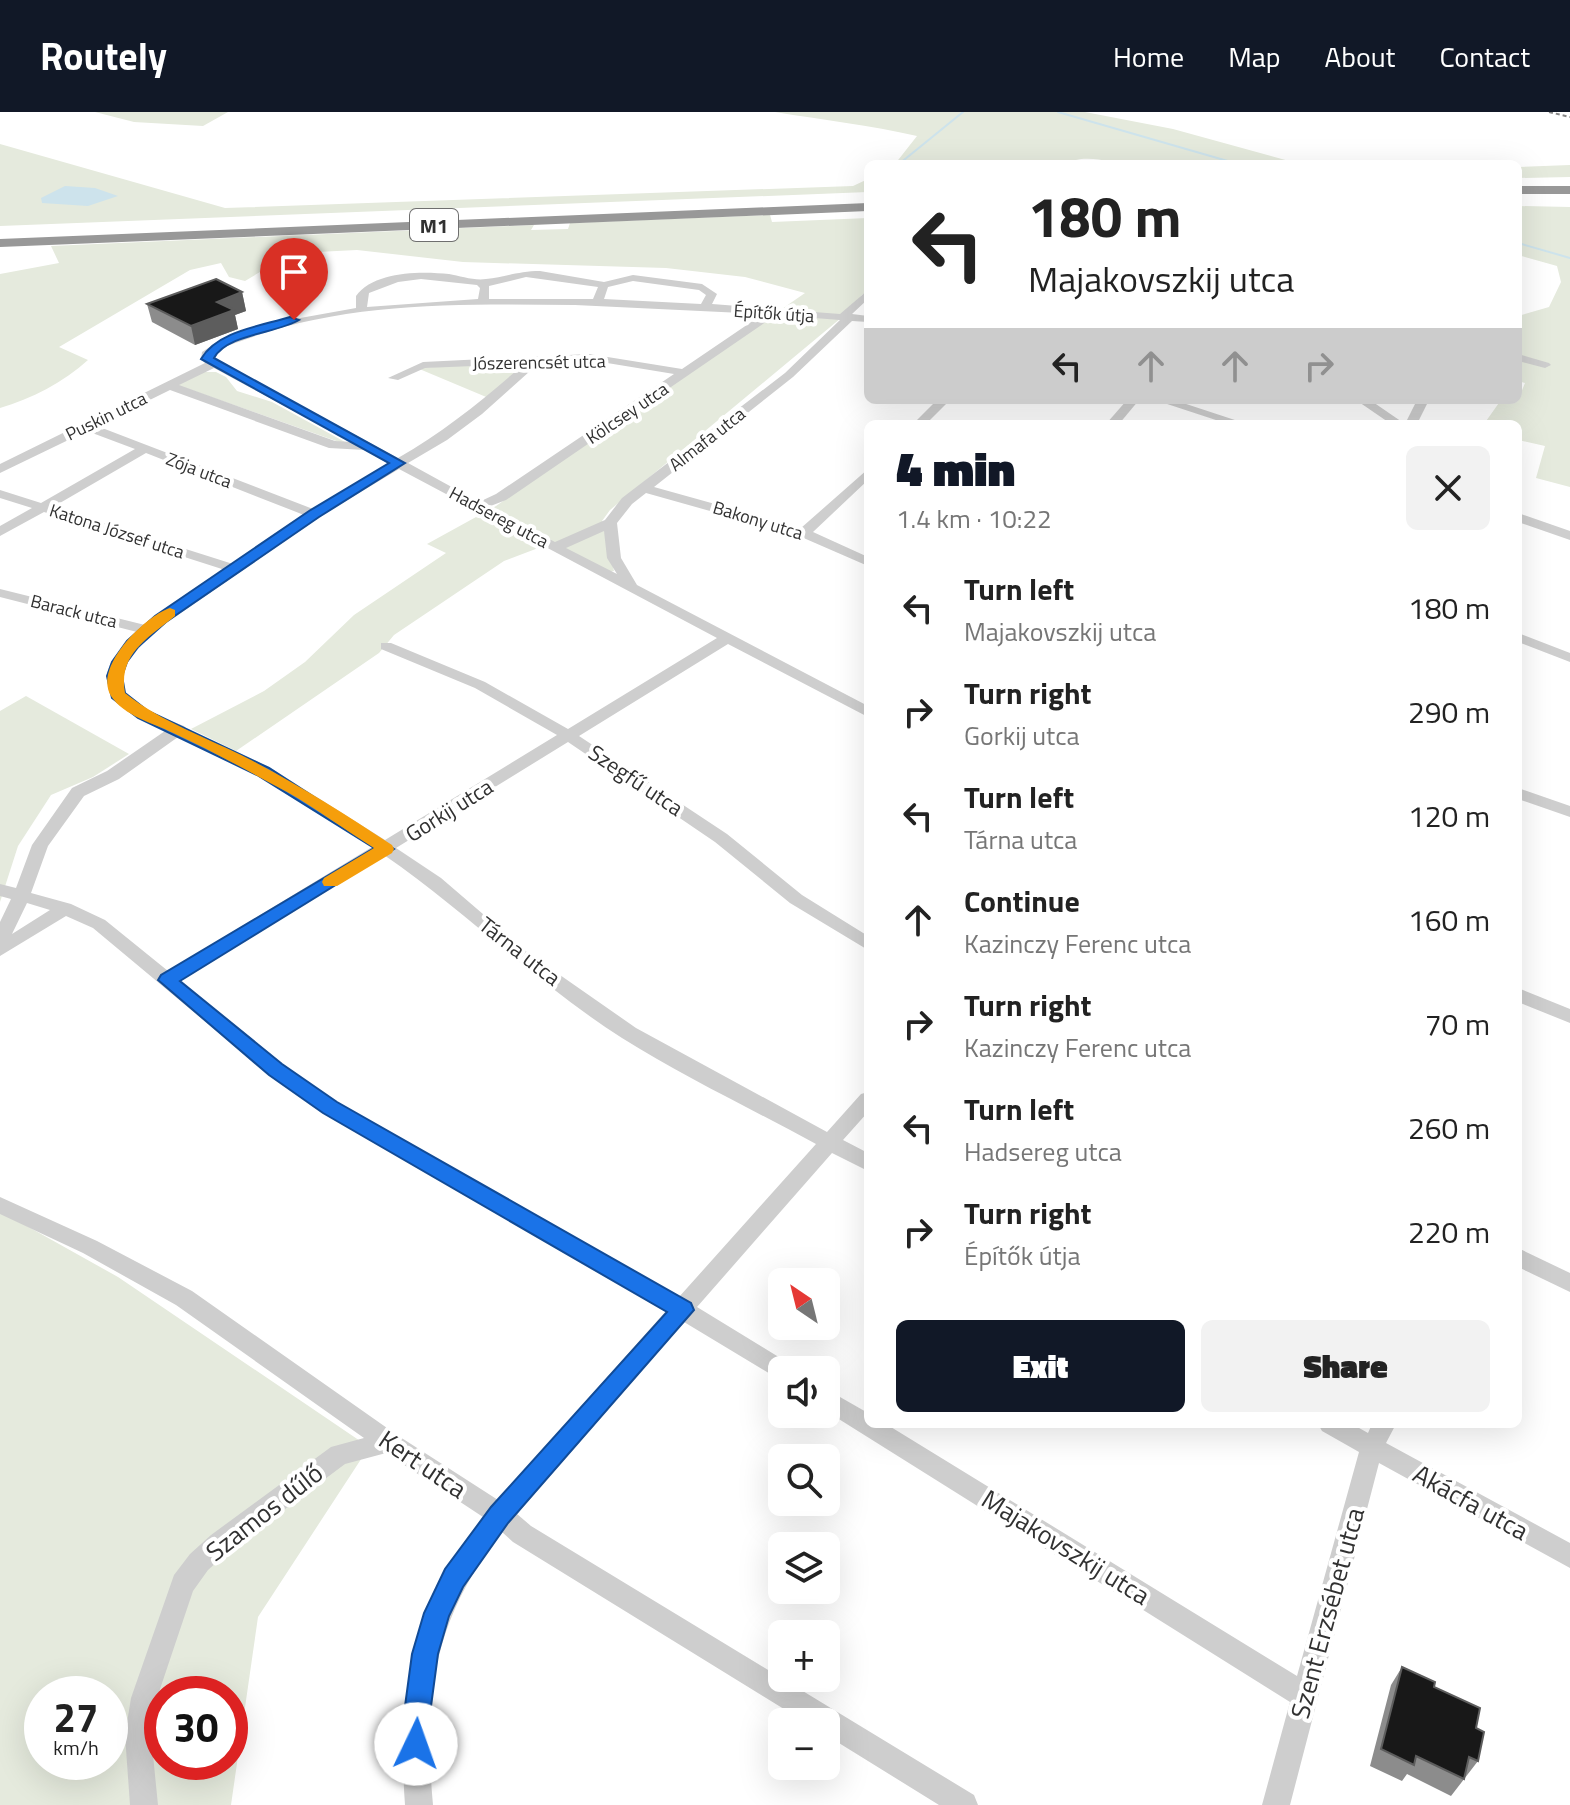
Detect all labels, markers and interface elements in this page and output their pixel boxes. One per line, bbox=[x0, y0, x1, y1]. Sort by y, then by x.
text: Routely bbox=[40, 27, 167, 85]
text: Home bbox=[1113, 35, 1184, 78]
text: Map bbox=[1228, 35, 1281, 78]
text: About bbox=[1325, 35, 1395, 78]
text: Contact bbox=[1439, 35, 1530, 78]
text: 180 m bbox=[1028, 174, 1181, 259]
icon: left bbox=[896, 192, 1000, 296]
road number: M1 bbox=[410, 209, 458, 241]
pin bbox=[260, 238, 328, 320]
icon: arrive bbox=[272, 250, 316, 294]
text: Majakovszkij utca bbox=[1028, 251, 1294, 306]
street label: Építők útja bbox=[733, 297, 815, 329]
icon: left bbox=[1045, 344, 1089, 388]
icon: ahead bbox=[1129, 344, 1173, 388]
icon: ahead bbox=[1213, 344, 1257, 388]
icon: right bbox=[1297, 344, 1341, 388]
street label: Jószerencsét utca bbox=[472, 347, 606, 377]
street label: Kölcsey utca bbox=[580, 375, 674, 451]
street label: Puskin utca bbox=[61, 385, 151, 447]
street label: Almafa utca bbox=[663, 400, 751, 478]
text: 4 min bbox=[896, 432, 1015, 505]
street label: Zója utca bbox=[162, 445, 236, 495]
button: close bbox=[1406, 446, 1490, 530]
street label: Hadsereg utca bbox=[444, 479, 554, 555]
street label: Bakony utca bbox=[710, 494, 806, 546]
street label: Katona József utca bbox=[46, 496, 188, 566]
text: 1.4 km · 10:22 bbox=[896, 499, 1052, 538]
text: Turn left bbox=[964, 566, 1074, 612]
text: 180 m bbox=[1408, 585, 1490, 631]
icon: left bbox=[896, 586, 940, 630]
street label: Barack utca bbox=[28, 587, 120, 635]
text: Majakovszkij utca bbox=[964, 612, 1156, 651]
text: Turn right bbox=[964, 670, 1092, 716]
text: 290 m bbox=[1408, 689, 1490, 735]
icon: right bbox=[896, 690, 940, 734]
text: Gorkij utca bbox=[964, 716, 1080, 755]
street label: Szegfű utca bbox=[582, 736, 690, 824]
street label: Gorkij utca bbox=[399, 770, 499, 850]
text: Turn left bbox=[964, 774, 1074, 820]
text: 120 m bbox=[1408, 793, 1490, 839]
icon: left bbox=[896, 794, 940, 838]
text: Tárna utca bbox=[964, 820, 1077, 859]
text: Continue bbox=[964, 878, 1080, 924]
text: 160 m bbox=[1408, 897, 1490, 943]
icon: ahead bbox=[896, 898, 940, 942]
street label: Tárna utca bbox=[472, 908, 568, 994]
text: Kazinczy Ferenc utca bbox=[964, 924, 1191, 963]
text: Turn right bbox=[964, 982, 1092, 1028]
text: 70 m bbox=[1425, 1001, 1490, 1047]
icon: right bbox=[896, 1002, 940, 1046]
text: Kazinczy Ferenc utca bbox=[964, 1028, 1191, 1067]
text: Turn left bbox=[964, 1086, 1074, 1132]
text: 260 m bbox=[1408, 1105, 1490, 1151]
icon: left bbox=[896, 1106, 940, 1150]
text: Hadsereg utca bbox=[964, 1132, 1122, 1171]
text: Turn right bbox=[964, 1190, 1092, 1236]
text: 220 m bbox=[1408, 1209, 1490, 1255]
icon: right bbox=[896, 1210, 940, 1254]
text: Építők útja bbox=[964, 1236, 1080, 1275]
north arrow bbox=[768, 1268, 840, 1340]
map controls bbox=[768, 1268, 840, 1780]
button: Exit bbox=[896, 1320, 1185, 1412]
button: Share bbox=[1201, 1320, 1490, 1412]
button: sound bbox=[768, 1356, 840, 1428]
street label: Kert utca bbox=[371, 1420, 475, 1508]
button: search bbox=[768, 1444, 840, 1516]
street label: Szamos dűlő bbox=[197, 1454, 331, 1570]
street label: Akácfa utca bbox=[1406, 1454, 1536, 1550]
street label: Majakovszkij utca bbox=[974, 1480, 1158, 1614]
street label: Szent Erzsébet utca bbox=[1280, 1503, 1374, 1723]
button: layers bbox=[768, 1532, 840, 1604]
button: + bbox=[768, 1620, 840, 1692]
speed limit sign: 30 bbox=[144, 1676, 248, 1780]
text: 27 bbox=[54, 1687, 98, 1748]
position arrow bbox=[374, 1702, 458, 1786]
button: − bbox=[768, 1708, 840, 1780]
text: km/h bbox=[53, 1732, 99, 1763]

